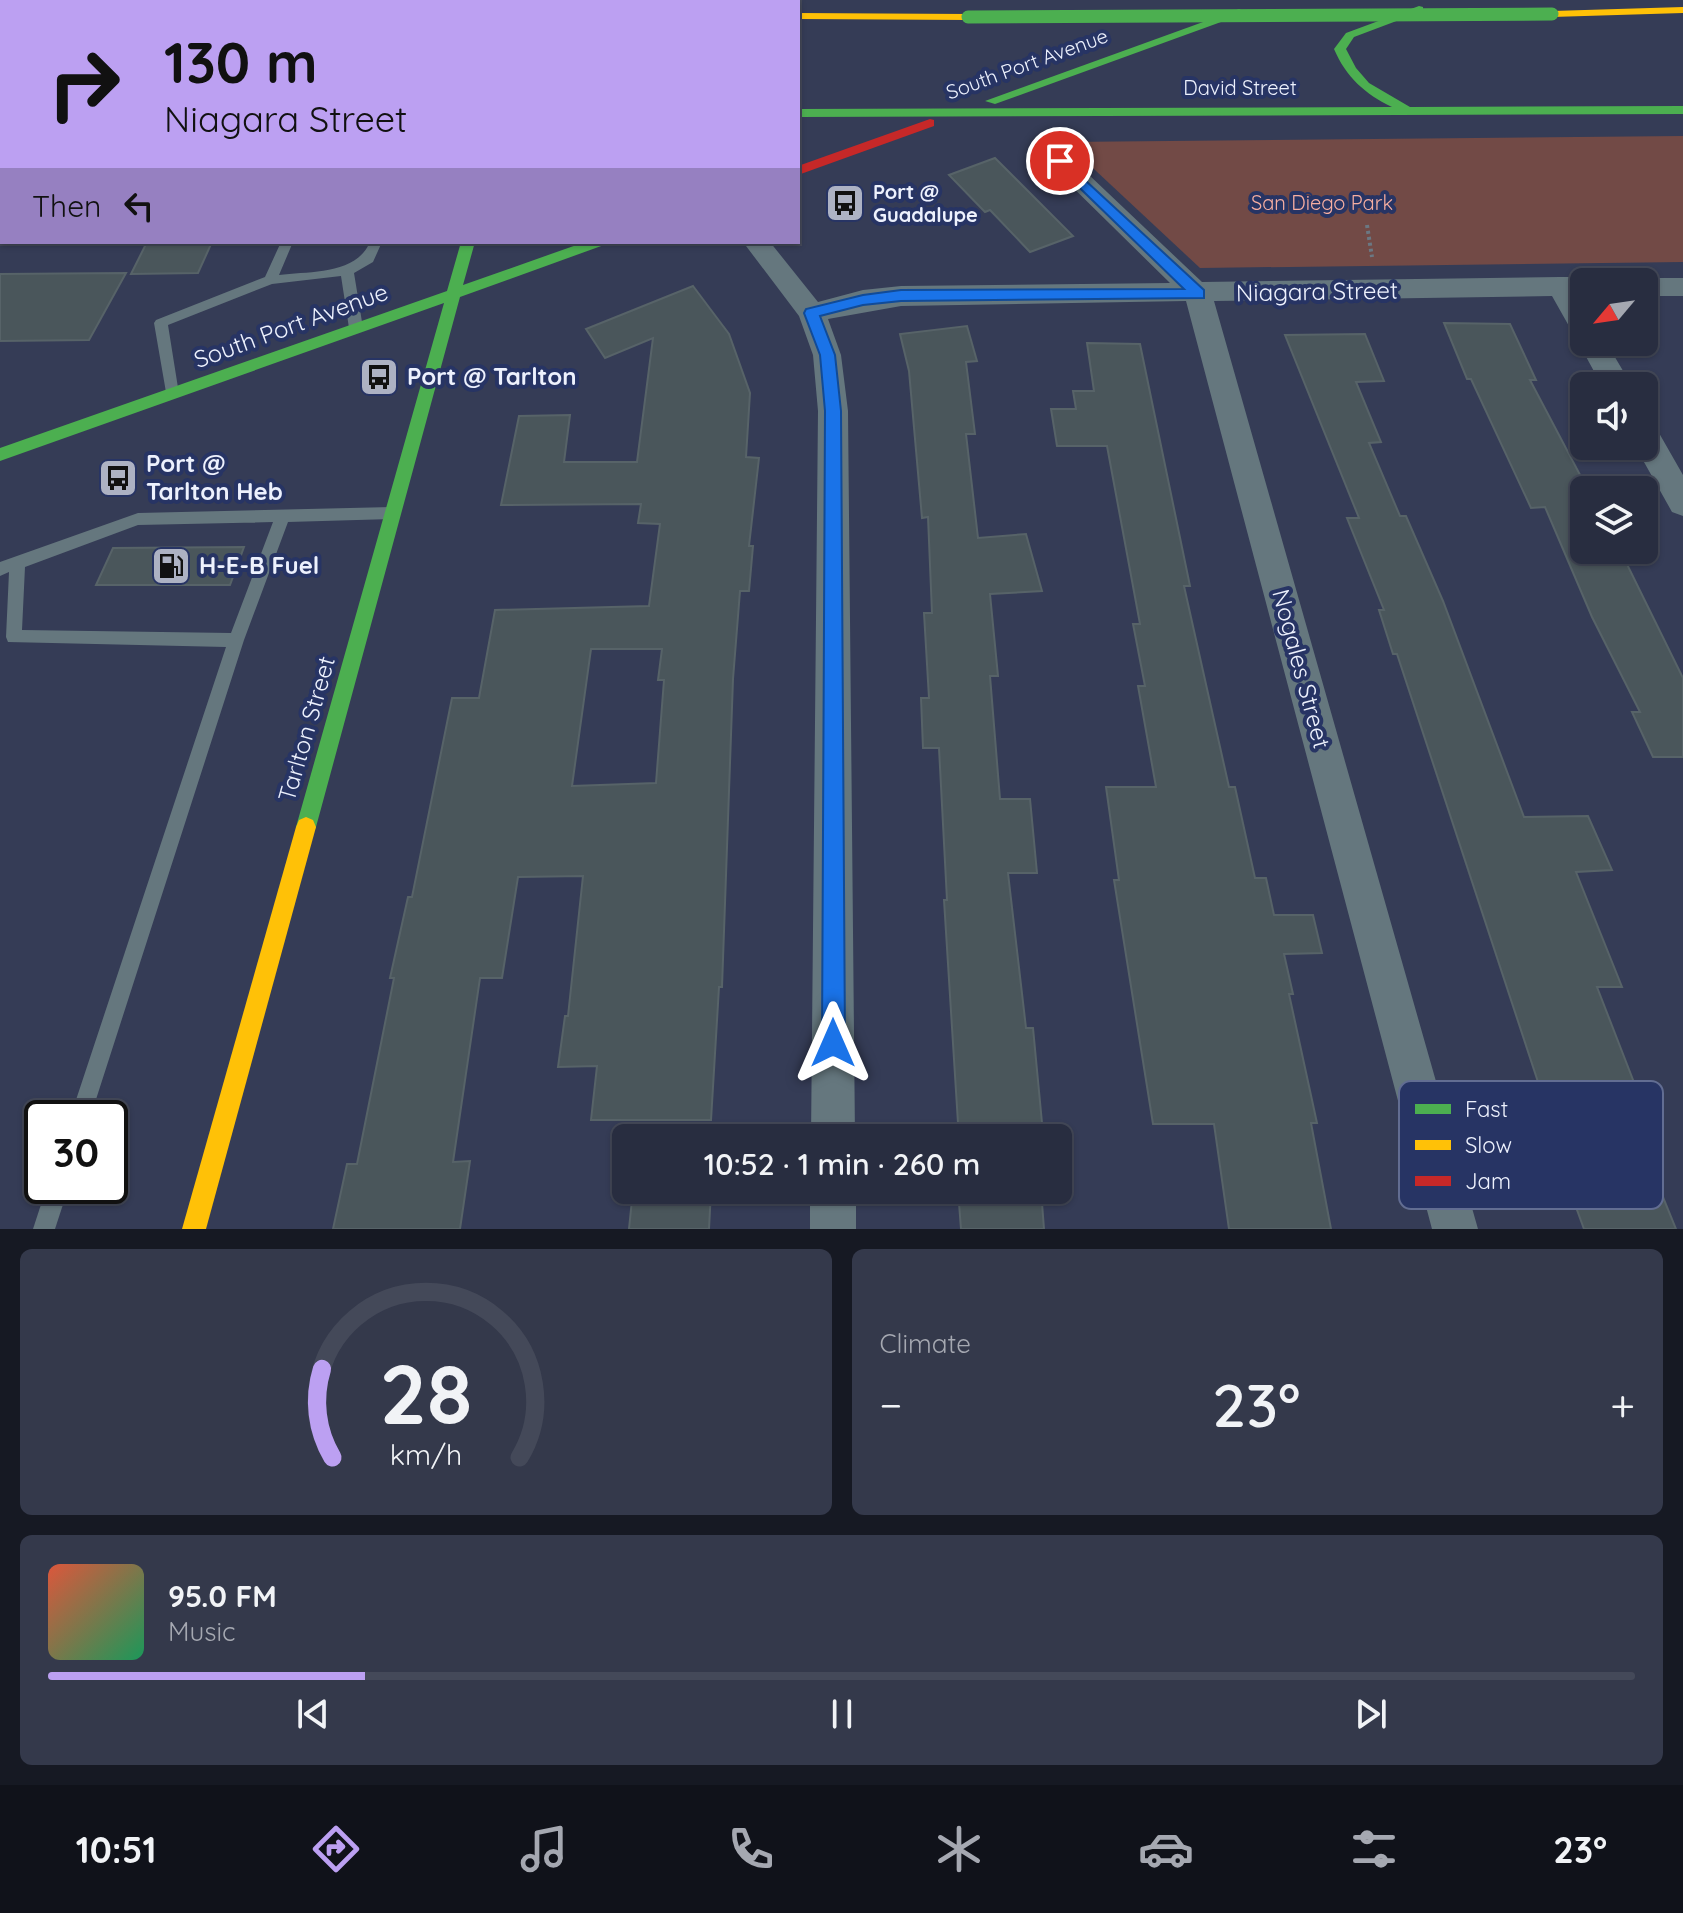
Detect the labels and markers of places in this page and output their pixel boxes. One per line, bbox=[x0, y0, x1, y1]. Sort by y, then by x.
pin bbox=[1026, 127, 1094, 195]
place label: Port @ Guadalupe bbox=[873, 179, 978, 227]
bus stop icon: Port @ Guadalupe bbox=[824, 182, 866, 224]
bus stop icon: Port @ Tarlton bbox=[358, 356, 400, 398]
place label: Port @ Tarlton bbox=[407, 361, 577, 391]
place label: Port @ Tarlton Heb bbox=[146, 448, 283, 506]
bus stop icon: Port @ Tarlton Heb bbox=[97, 457, 139, 499]
fuel station icon: H-E-B Fuel bbox=[150, 545, 192, 587]
place label: H-E-B Fuel bbox=[199, 550, 319, 580]

